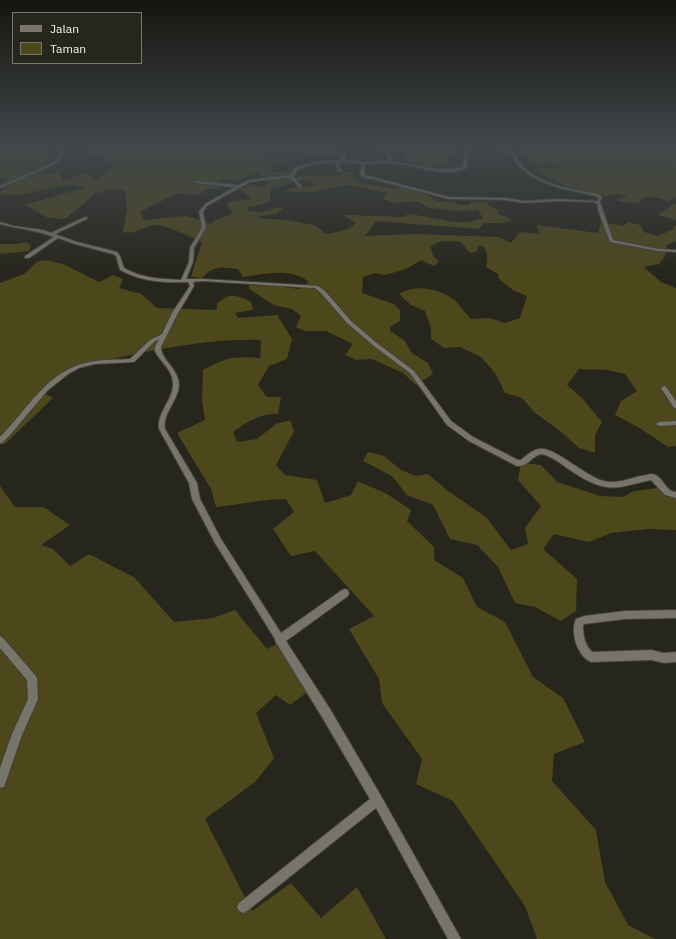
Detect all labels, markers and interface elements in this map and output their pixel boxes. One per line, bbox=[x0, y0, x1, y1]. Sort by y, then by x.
legend bbox=[12, 12, 142, 64]
text: Jalan bbox=[50, 21, 79, 36]
text: Taman bbox=[50, 41, 86, 56]

